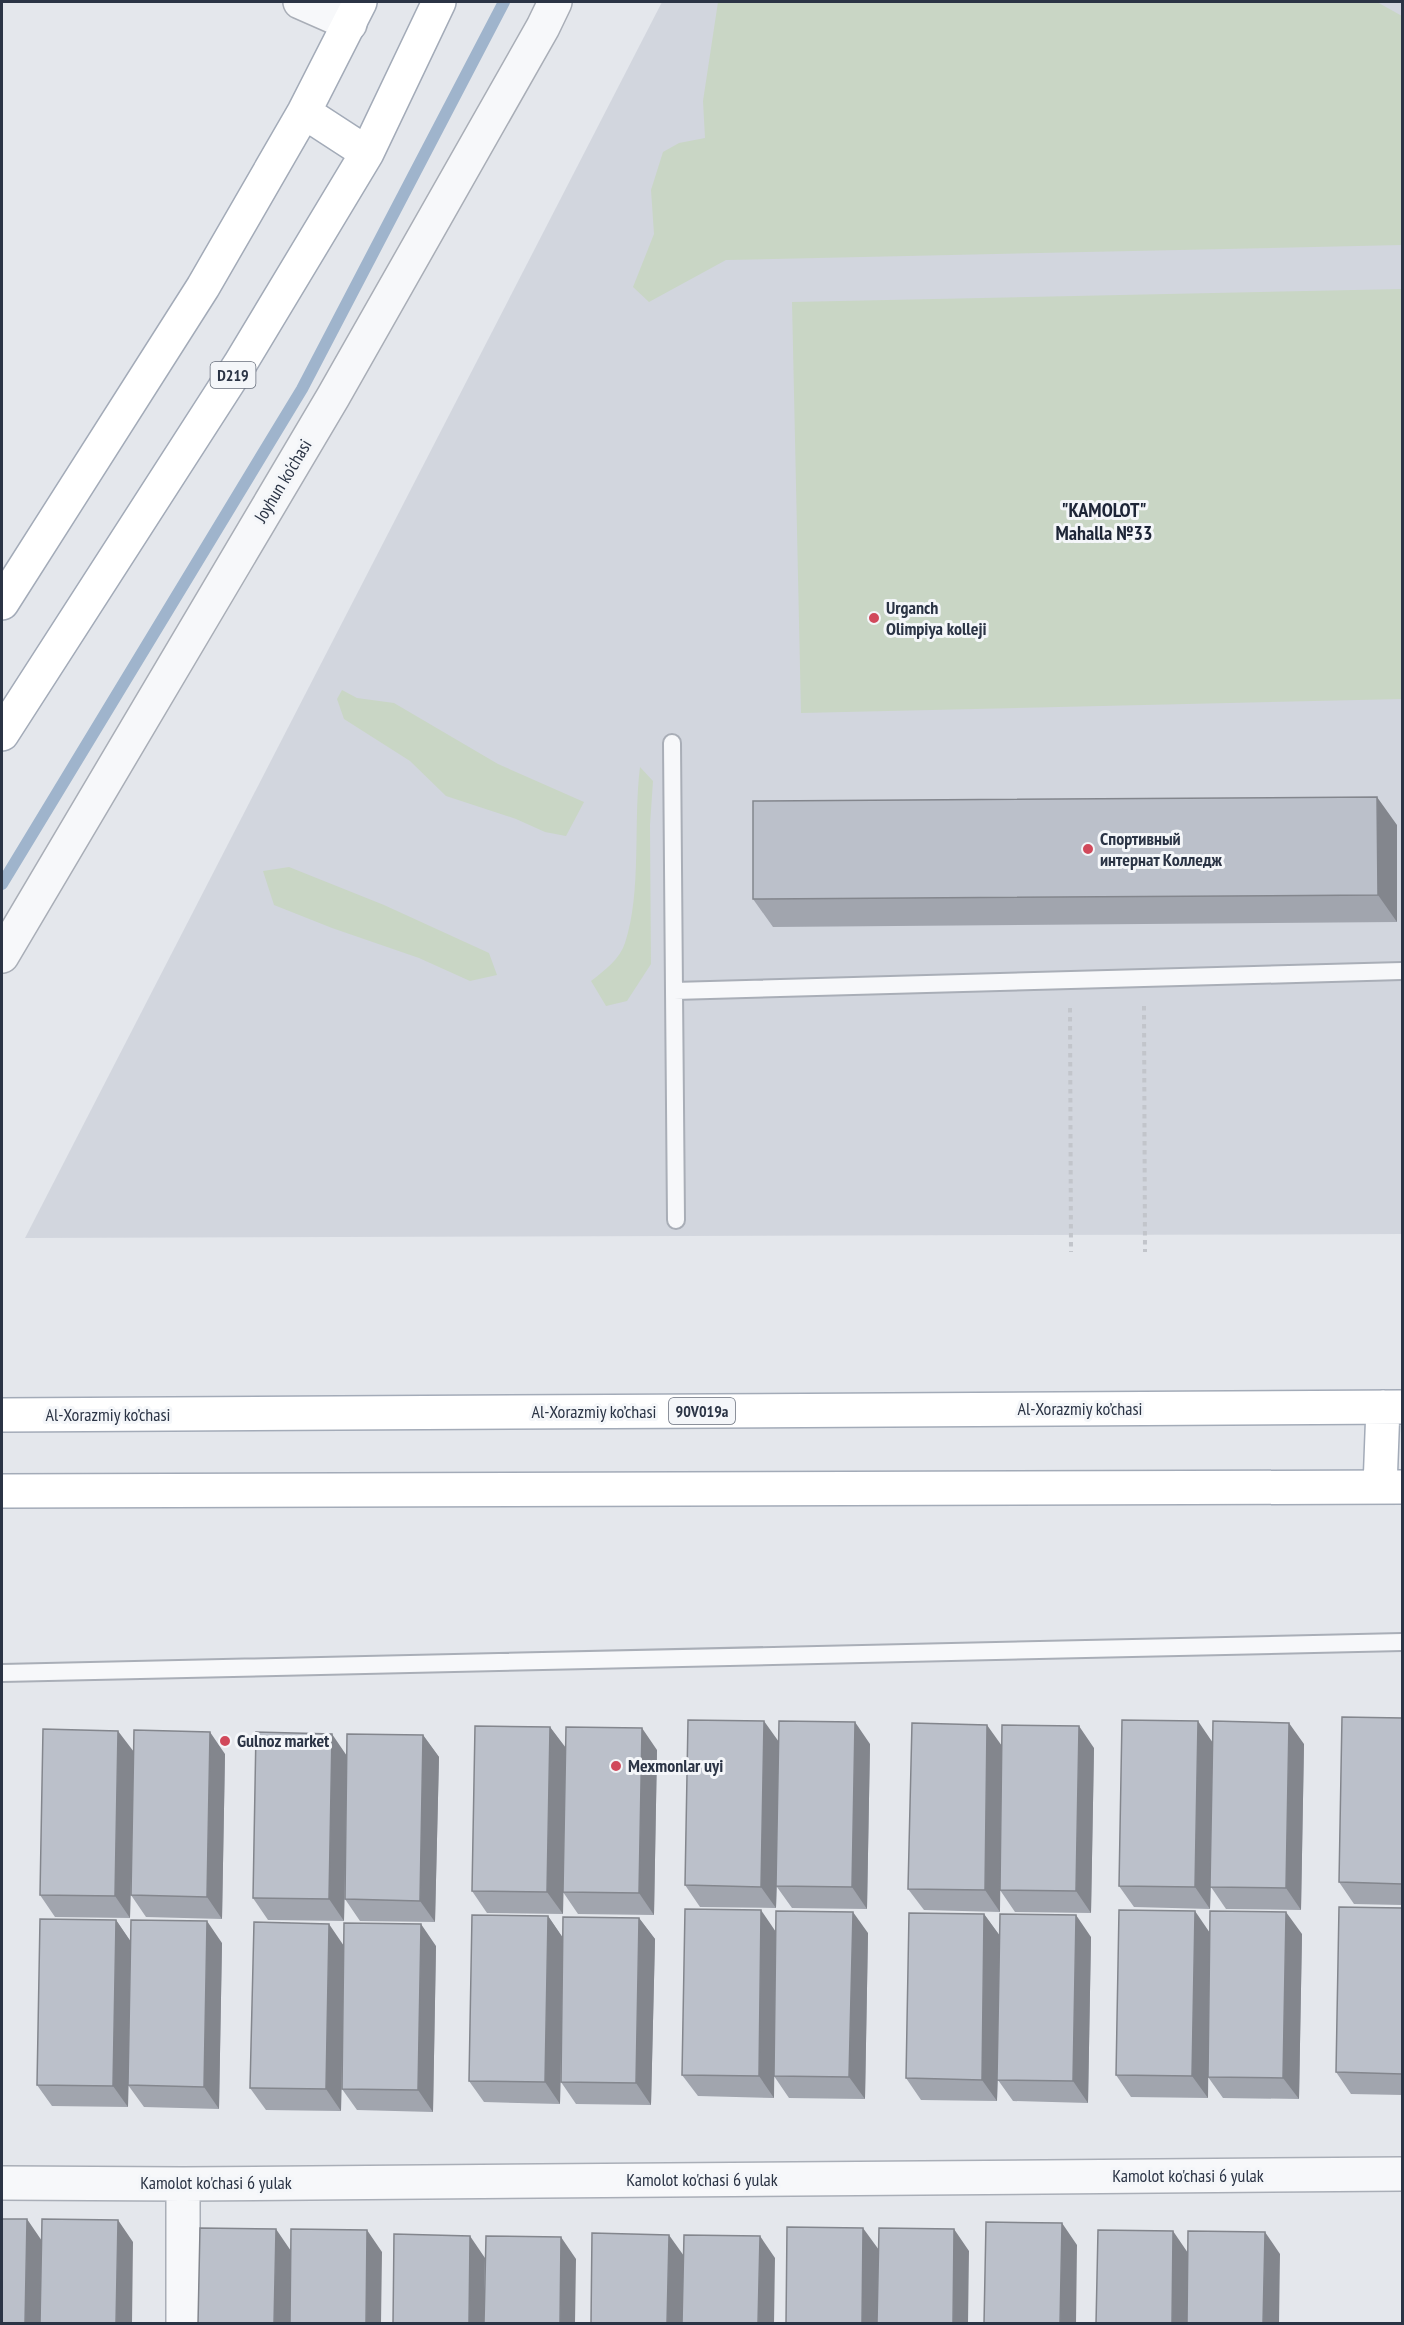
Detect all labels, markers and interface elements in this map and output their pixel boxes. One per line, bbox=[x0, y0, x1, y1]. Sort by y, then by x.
road number: D219 bbox=[210, 362, 256, 388]
street label: Joyhun ko'chasi bbox=[248, 435, 316, 527]
district label: "KAMOLOT" Mahalla №33 bbox=[1055, 497, 1153, 546]
place label: Urganch Olimpiya kolleji bbox=[886, 596, 987, 640]
marker: Urganch Olimpiya kolleji bbox=[867, 611, 881, 625]
place label: Спортивный интернат Колледж bbox=[1100, 827, 1222, 871]
marker: Спортивный интернат Колледж bbox=[1081, 842, 1095, 856]
street label: Al-Xorazmiy ko’chasi bbox=[1018, 1397, 1142, 1420]
road number: 90V019a bbox=[669, 1398, 735, 1424]
street label: Al-Xorazmiy ko’chasi bbox=[532, 1400, 656, 1423]
street label: Al-Xorazmiy ko’chasi bbox=[46, 1403, 170, 1426]
place label: Gulnoz market bbox=[237, 1729, 330, 1752]
marker: Gulnoz market bbox=[218, 1734, 232, 1748]
place label: Mexmonlar uyi bbox=[628, 1754, 723, 1777]
marker: Mexmonlar uyi bbox=[609, 1759, 623, 1773]
street label: Kamolot ko'chasi 6 yulak bbox=[1112, 2164, 1264, 2187]
street label: Kamolot ko'chasi 6 yulak bbox=[626, 2168, 778, 2191]
street label: Kamolot ko'chasi 6 yulak bbox=[140, 2171, 292, 2194]

